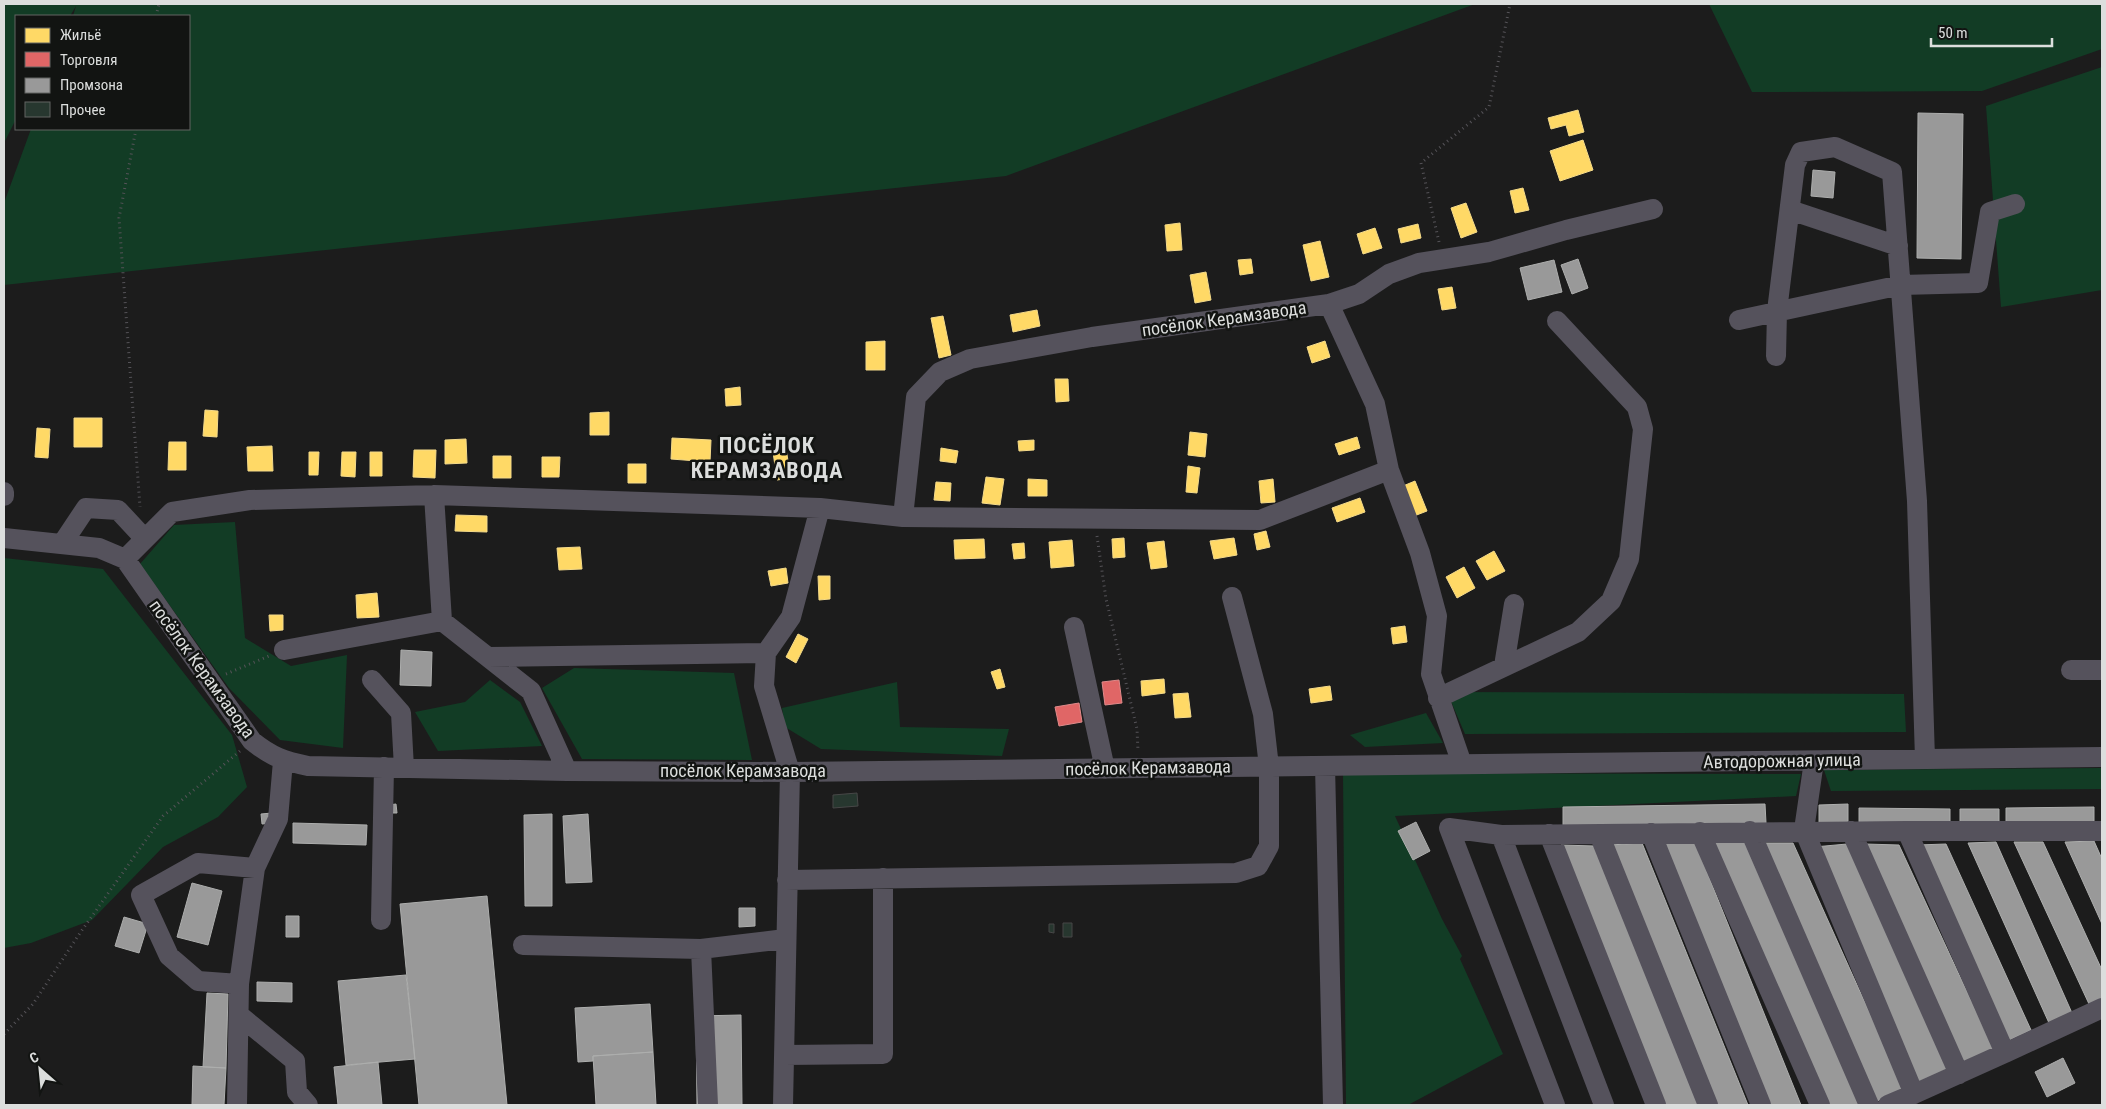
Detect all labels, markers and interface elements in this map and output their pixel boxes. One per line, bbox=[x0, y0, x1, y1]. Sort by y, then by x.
legend bbox=[15, 15, 190, 130]
scale bar bbox=[1931, 15, 2052, 47]
text: 50 m bbox=[1938, 24, 1968, 42]
text: Жильё bbox=[60, 26, 101, 44]
text: Торговля bbox=[60, 51, 117, 69]
text: Промзона bbox=[60, 76, 123, 94]
text: Прочее bbox=[60, 101, 106, 119]
street label: посёлок Керамзавода bbox=[1140, 297, 1307, 340]
district label: ПОСЁЛОК КЕРАМЗАВОДА bbox=[691, 433, 843, 483]
street label: посёлок Керамзавода bbox=[145, 595, 260, 742]
street label: Автодорожная улица bbox=[1703, 749, 1861, 772]
street label: посёлок Керамзавода bbox=[1065, 756, 1231, 779]
street label: посёлок Керамзавода bbox=[660, 760, 826, 781]
north arrow bbox=[15, 1044, 65, 1094]
text: С bbox=[27, 1048, 41, 1066]

